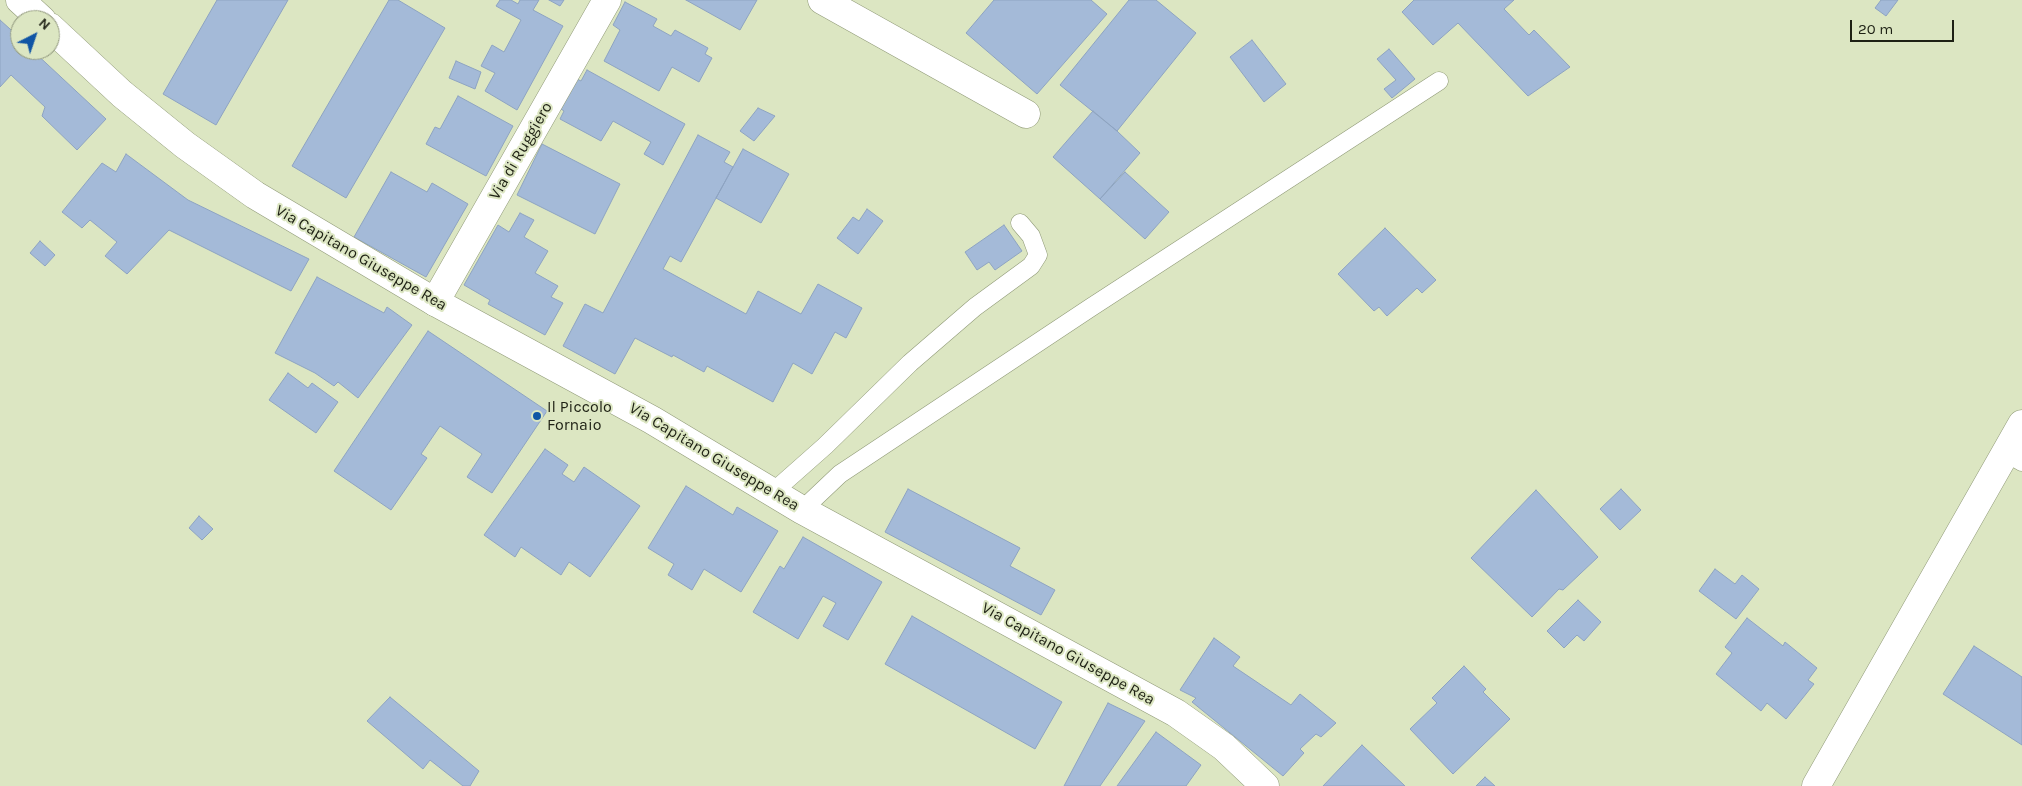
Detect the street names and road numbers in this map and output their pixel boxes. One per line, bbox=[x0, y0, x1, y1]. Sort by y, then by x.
street label: Via di Ruggiero bbox=[485, 99, 557, 203]
street label: Via Capitano Giuseppe Rea bbox=[272, 201, 450, 315]
street label: Via Capitano Giuseppe Rea bbox=[625, 399, 803, 515]
street label: Via Capitano Giuseppe Rea bbox=[978, 598, 1158, 710]

